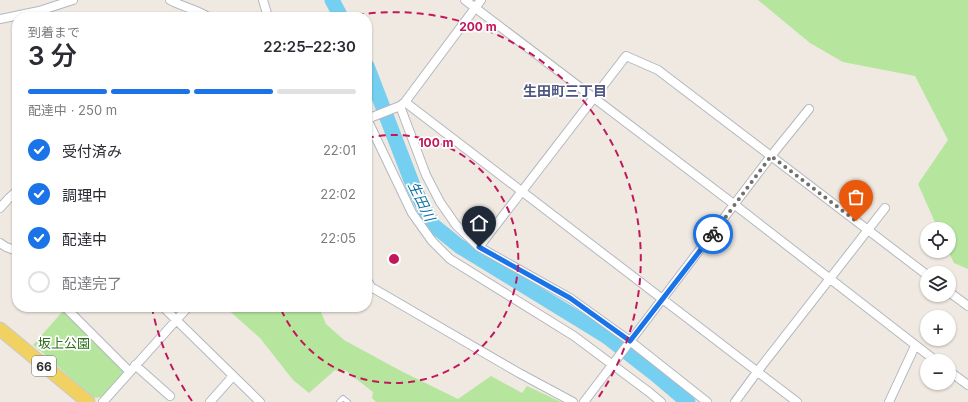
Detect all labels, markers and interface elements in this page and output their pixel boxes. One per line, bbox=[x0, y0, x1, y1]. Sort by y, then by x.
text: 200 m bbox=[459, 19, 497, 34]
text: 到着まで bbox=[28, 24, 80, 40]
text: 22:25–22:30 bbox=[263, 37, 356, 56]
text: 3 分 bbox=[28, 40, 77, 71]
district label: 生田町三丁目 bbox=[523, 82, 607, 99]
text: 配達中 · 250 m bbox=[28, 102, 117, 118]
text: 100 m bbox=[418, 135, 454, 150]
icon: check bbox=[28, 139, 50, 161]
text: 受付済み bbox=[62, 142, 122, 161]
text: 22:01 bbox=[323, 142, 356, 158]
water label: 生田川 bbox=[405, 178, 440, 225]
pin bbox=[839, 180, 873, 221]
icon: check bbox=[28, 183, 50, 205]
text: 調理中 bbox=[62, 186, 107, 205]
text: 22:02 bbox=[320, 186, 356, 202]
icon: bag bbox=[845, 186, 867, 208]
pin bbox=[462, 206, 496, 247]
icon: home bbox=[468, 212, 490, 234]
courier bbox=[693, 214, 733, 254]
map controls bbox=[920, 222, 956, 390]
button: locate bbox=[920, 222, 956, 258]
icon: bike bbox=[702, 223, 724, 245]
icon: check bbox=[28, 227, 50, 249]
text: 配達中 bbox=[62, 230, 107, 249]
text: 22:05 bbox=[320, 230, 356, 246]
centre of rings bbox=[387, 252, 401, 266]
button: layers bbox=[920, 266, 956, 302]
text: 配達完了 bbox=[62, 274, 122, 293]
button: + bbox=[920, 310, 956, 346]
park label: 坂上公園 bbox=[38, 335, 90, 351]
button: − bbox=[920, 354, 956, 390]
road number: 66 bbox=[32, 356, 56, 376]

